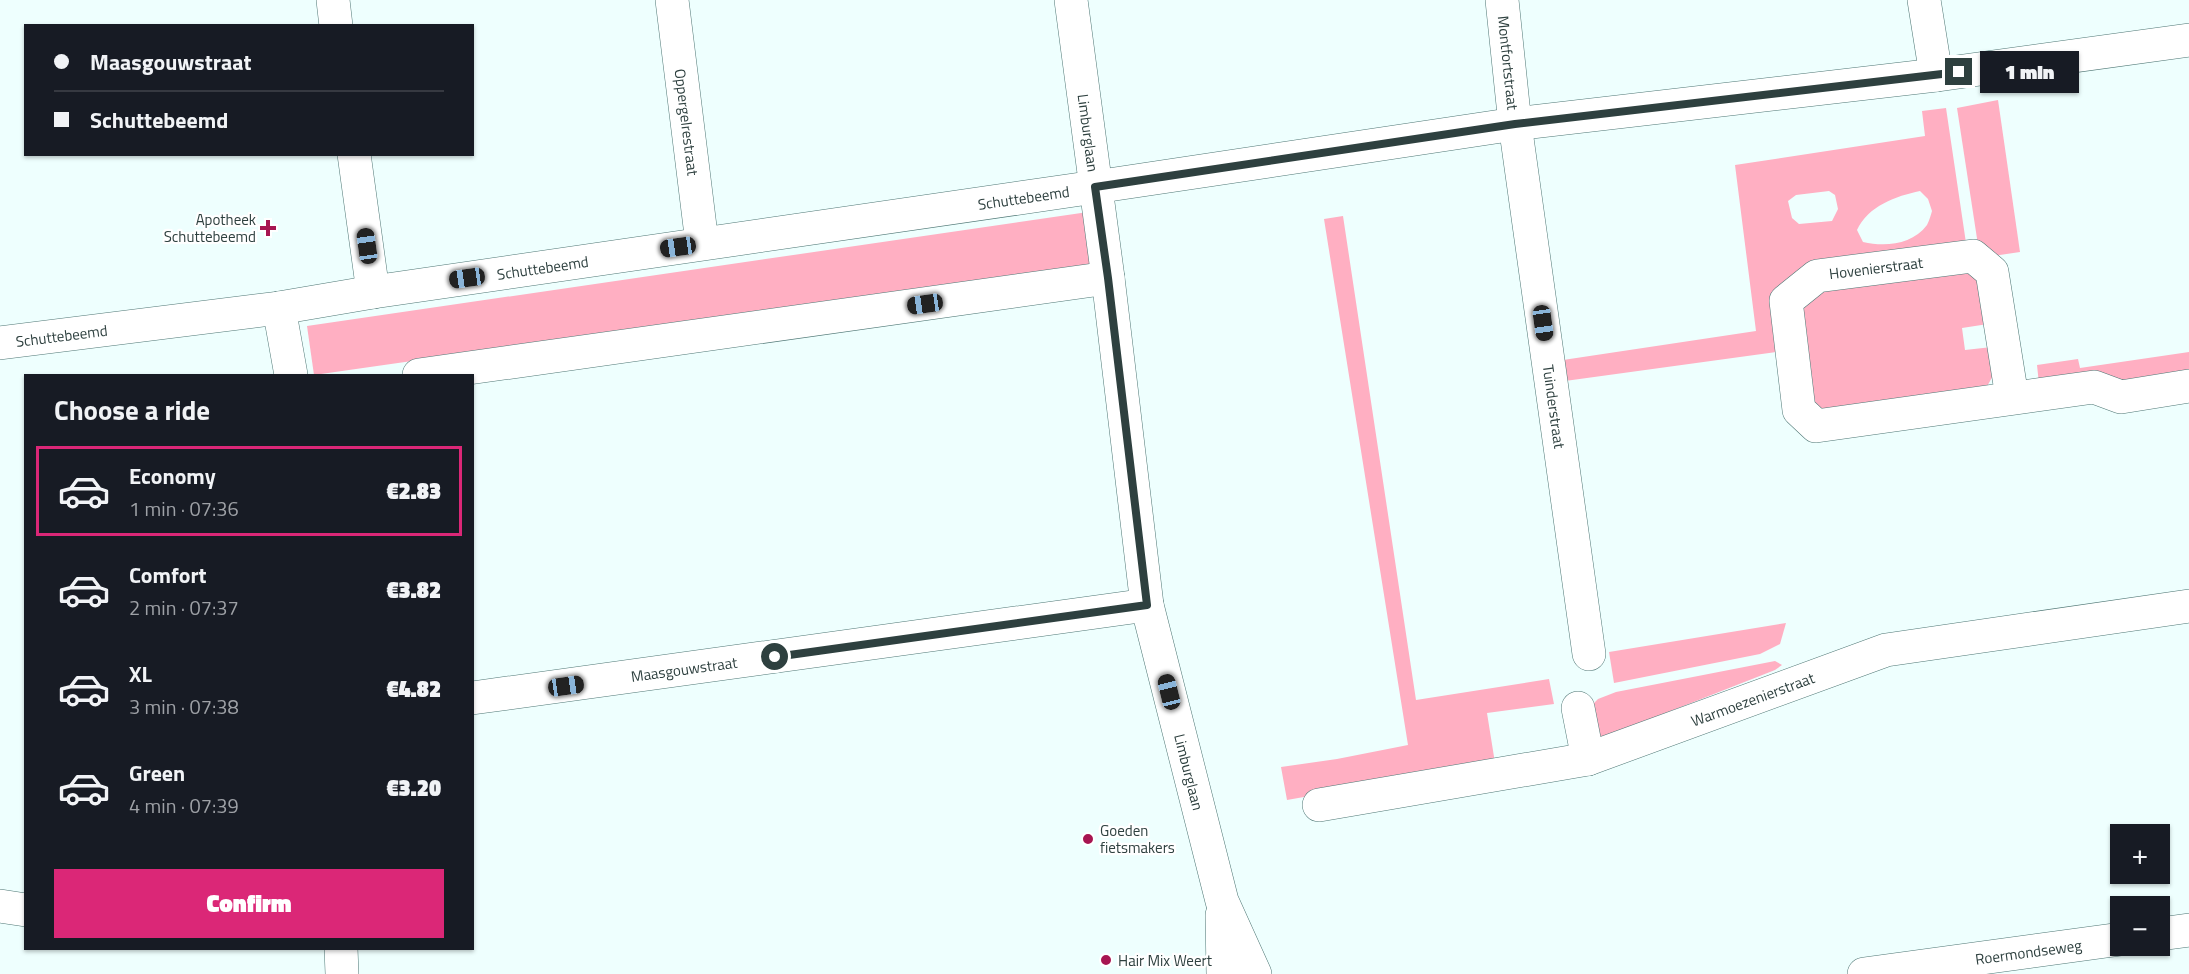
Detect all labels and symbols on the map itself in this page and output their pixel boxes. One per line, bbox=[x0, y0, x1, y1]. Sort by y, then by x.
street label: Montfortstraat bbox=[1492, 14, 1525, 112]
callout: 1 min bbox=[1980, 51, 2079, 93]
route end bbox=[1945, 58, 1972, 85]
street label: Oppergelrestraat bbox=[669, 67, 705, 178]
street label: Limburglaan bbox=[1072, 93, 1105, 173]
street label: Schuttebeemd bbox=[976, 179, 1071, 215]
place label: Apotheek Schuttebeemd bbox=[164, 208, 256, 248]
marker: Apotheek Schuttebeemd bbox=[261, 221, 275, 235]
car bbox=[356, 227, 378, 265]
car bbox=[659, 236, 697, 258]
street label: Schuttebeemd bbox=[495, 249, 590, 285]
street label: Hovenierstraat bbox=[1828, 251, 1925, 285]
car bbox=[448, 267, 486, 289]
car bbox=[906, 293, 944, 315]
car bbox=[1532, 304, 1554, 342]
street label: Schuttebeemd bbox=[14, 318, 109, 352]
street label: Tuinderstraat bbox=[1537, 363, 1572, 451]
route start bbox=[761, 643, 788, 670]
street label: Maasgouwstraat bbox=[629, 650, 739, 688]
street label: Warmoezenierstraat bbox=[1687, 665, 1818, 732]
car bbox=[1156, 672, 1182, 712]
car bbox=[547, 675, 585, 697]
street label: Limburglaan bbox=[1169, 731, 1210, 813]
place label: Goeden fietsmakers bbox=[1100, 819, 1175, 859]
marker: Goeden fietsmakers bbox=[1081, 832, 1095, 846]
street label: Roermondseweg bbox=[1974, 933, 2084, 970]
place label: Hair Mix Weert bbox=[1118, 949, 1213, 972]
marker: Hair Mix Weert bbox=[1099, 953, 1113, 967]

